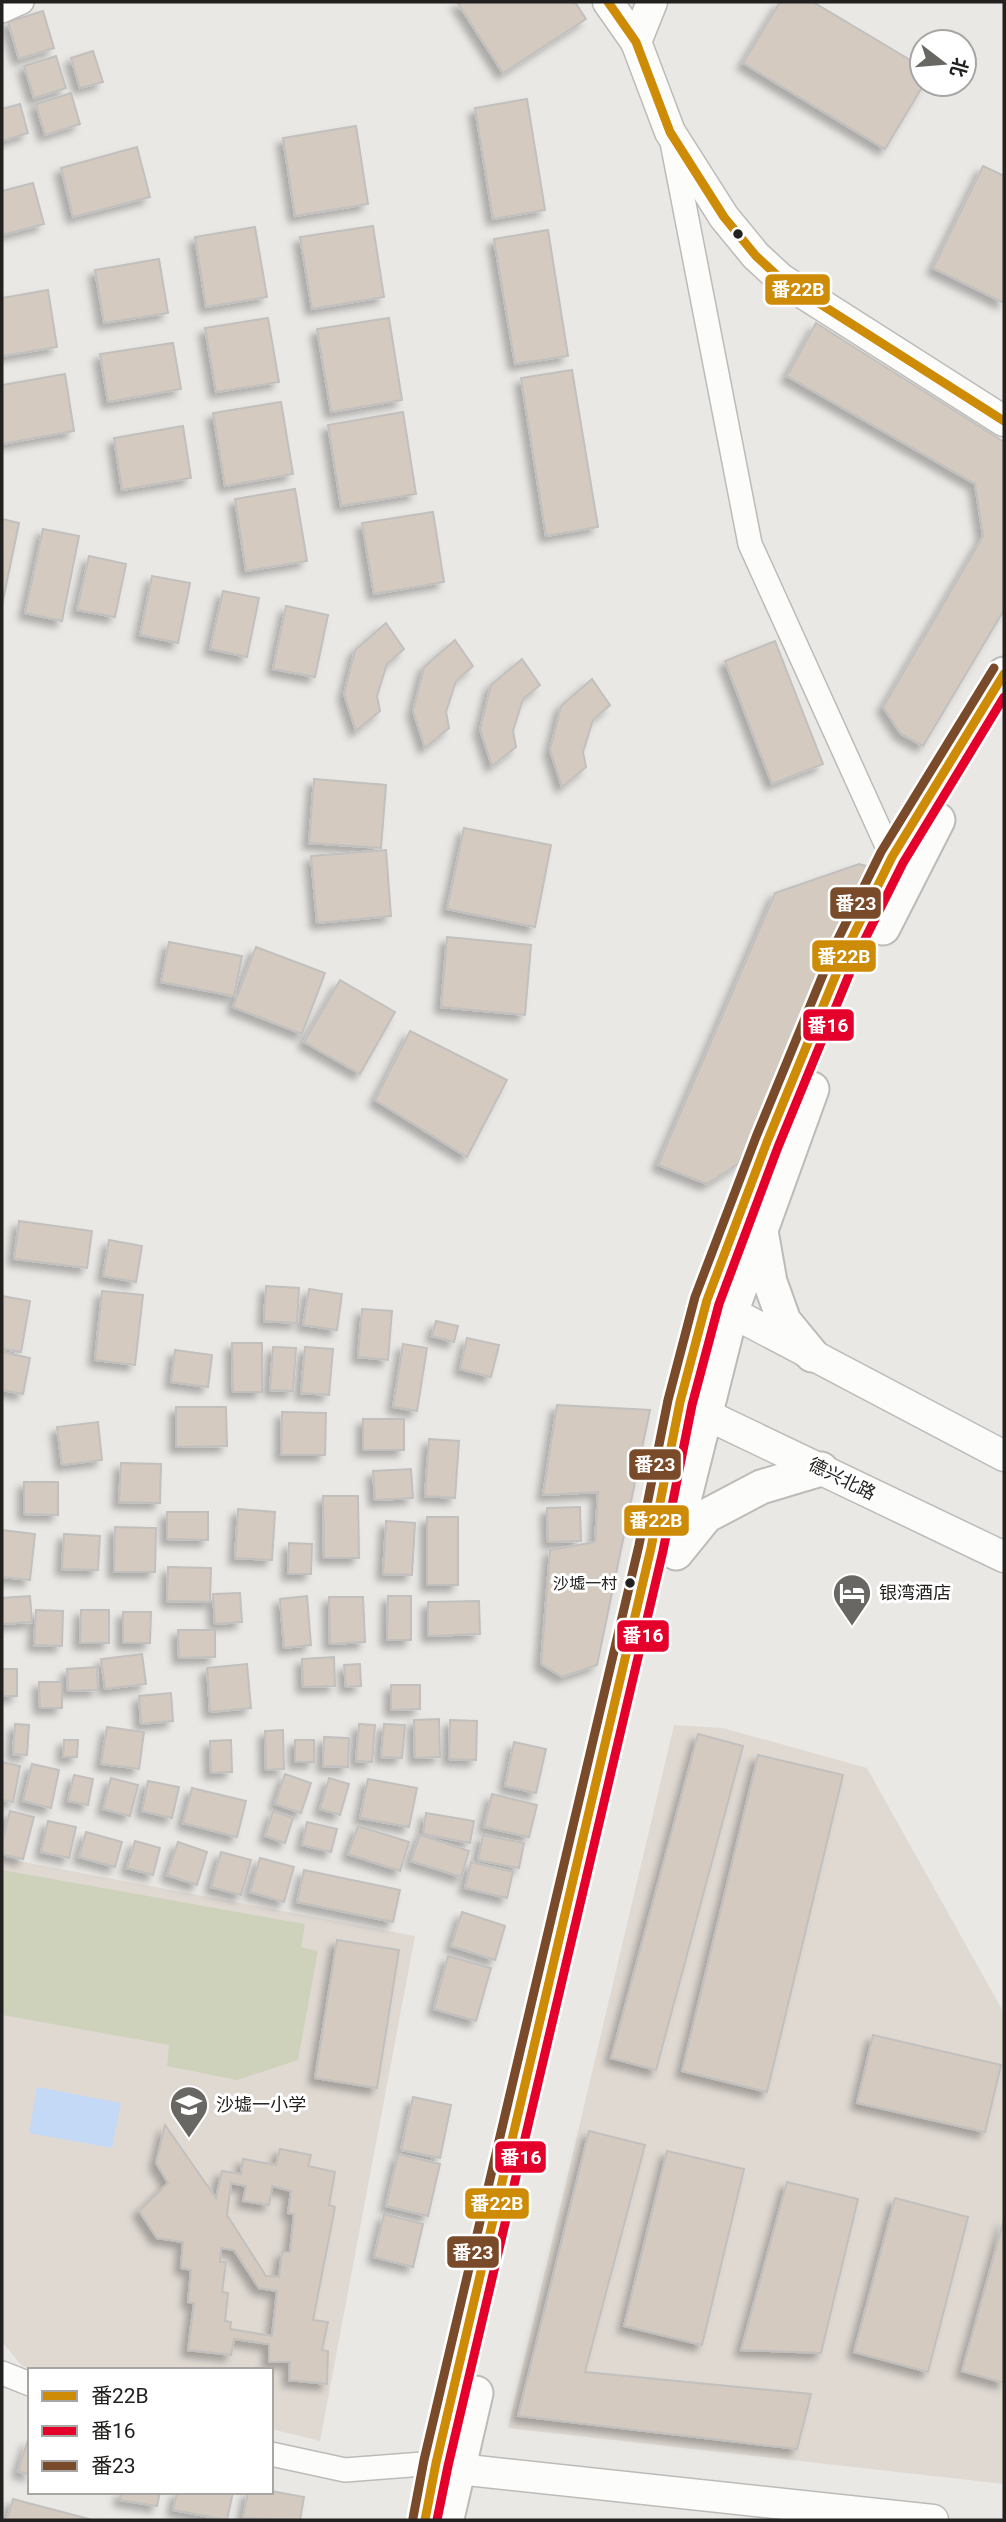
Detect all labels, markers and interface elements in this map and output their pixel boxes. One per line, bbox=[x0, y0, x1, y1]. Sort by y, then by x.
north arrow bbox=[908, 28, 978, 98]
text: 北 bbox=[945, 55, 973, 80]
unlabelled marker bbox=[731, 227, 745, 241]
line badge: 番22B bbox=[764, 273, 831, 306]
text: 番22B bbox=[772, 278, 824, 301]
line badge: 番23 bbox=[829, 886, 882, 920]
text: 番23 bbox=[836, 892, 876, 915]
line badge: 番22B bbox=[811, 939, 877, 973]
text: 番22B bbox=[818, 945, 870, 968]
line badge: 番16 bbox=[802, 1008, 855, 1042]
text: 番16 bbox=[808, 1014, 848, 1037]
line badge: 番23 bbox=[628, 1448, 682, 1481]
text: 番23 bbox=[635, 1453, 675, 1476]
street label: 德兴北路 bbox=[805, 1453, 879, 1504]
line badge: 番22B bbox=[623, 1504, 690, 1537]
text: 番22B bbox=[630, 1509, 682, 1532]
hotel icon: 银湾酒店 bbox=[831, 1572, 873, 1627]
place label: 沙墟一村 bbox=[553, 1574, 617, 1593]
marker: 沙墟一村 bbox=[623, 1576, 637, 1590]
place label: 银湾酒店 bbox=[879, 1582, 951, 1603]
line badge: 番16 bbox=[616, 1619, 670, 1653]
text: 番16 bbox=[623, 1624, 663, 1647]
school or university icon: 沙墟一小学 bbox=[168, 2084, 210, 2139]
place label: 沙墟一小学 bbox=[216, 2094, 306, 2115]
line badge: 番16 bbox=[494, 2140, 547, 2174]
text: 番16 bbox=[501, 2146, 541, 2169]
line badge: 番22B bbox=[464, 2187, 530, 2220]
text: 番22B bbox=[471, 2192, 523, 2215]
line badge: 番23 bbox=[446, 2235, 500, 2269]
text: 番23 bbox=[453, 2241, 493, 2264]
legend bbox=[28, 2368, 273, 2494]
text: 番22B bbox=[91, 2384, 149, 2408]
text: 番16 bbox=[91, 2419, 136, 2443]
text: 番23 bbox=[91, 2454, 136, 2478]

